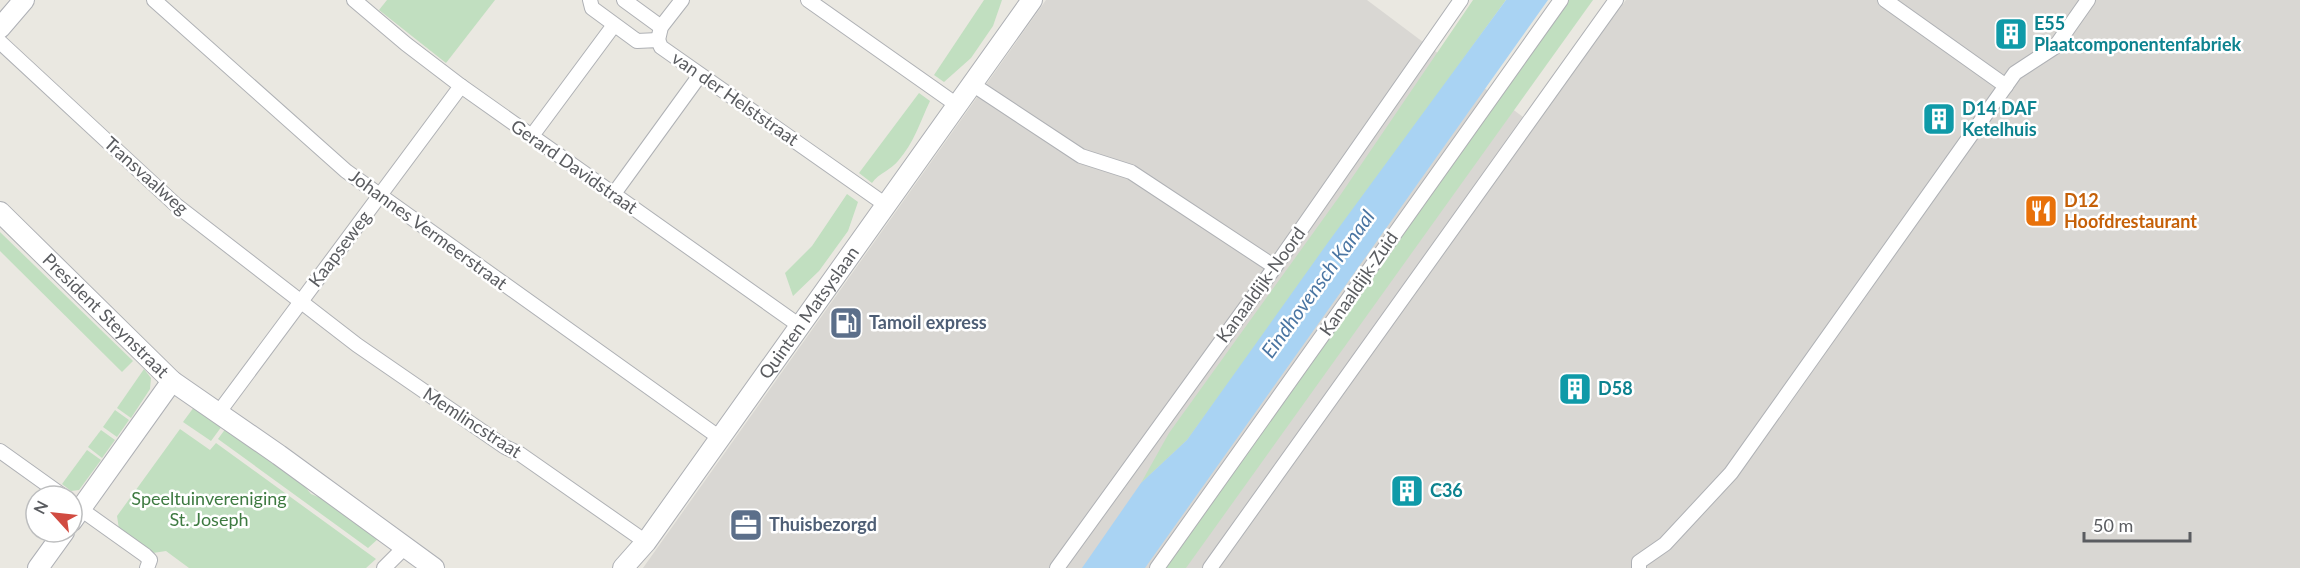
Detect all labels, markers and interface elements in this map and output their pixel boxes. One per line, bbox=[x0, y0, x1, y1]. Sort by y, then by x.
place label: E55 Plaatcomponentenfabriek bbox=[2034, 12, 2242, 55]
building icon: E55 Plaatcomponentenfabriek bbox=[1993, 16, 2029, 52]
street label: van der Helststraat bbox=[668, 46, 804, 150]
place label: D14 DAF Ketelhuis bbox=[1962, 97, 2037, 140]
building icon: D14 DAF Ketelhuis bbox=[1921, 101, 1957, 137]
street label: Gerard Davidstraat bbox=[507, 114, 643, 218]
street label: Transvaalweg bbox=[100, 132, 193, 219]
street label: Johannes Vermeerstraat bbox=[345, 164, 512, 294]
place label: D12 Hoofdrestaurant bbox=[2064, 189, 2197, 232]
restaurant icon: D12 Hoofdrestaurant bbox=[2023, 193, 2059, 229]
water label: Eindhovensch Kanaal bbox=[1256, 205, 1379, 362]
street label: Kaapseweg bbox=[303, 206, 375, 291]
street label: Kanaaldijk-Noord bbox=[1211, 222, 1309, 346]
street label: Kanaaldijk-Zuid bbox=[1314, 227, 1402, 340]
street label: Quinten Matsyslaan bbox=[754, 242, 863, 383]
street label: President Steynstraat bbox=[39, 248, 174, 382]
fuel station icon: Tamoil express bbox=[828, 305, 864, 341]
place label: Tamoil express bbox=[869, 311, 987, 333]
building icon: D58 bbox=[1557, 371, 1593, 407]
place label: D58 bbox=[1598, 377, 1633, 399]
street label: Memlincstraat bbox=[419, 382, 526, 462]
building icon: C36 bbox=[1389, 473, 1425, 509]
place label: C36 bbox=[1430, 479, 1463, 501]
north arrow bbox=[24, 484, 84, 544]
park label: Speeltuinvereniging St. Joseph bbox=[131, 487, 287, 530]
text: N bbox=[29, 497, 51, 517]
scale bar bbox=[2084, 505, 2190, 543]
office icon: Thuisbezorgd bbox=[728, 507, 764, 543]
place label: Thuisbezorgd bbox=[769, 513, 877, 535]
text: 50 m bbox=[2093, 514, 2133, 536]

